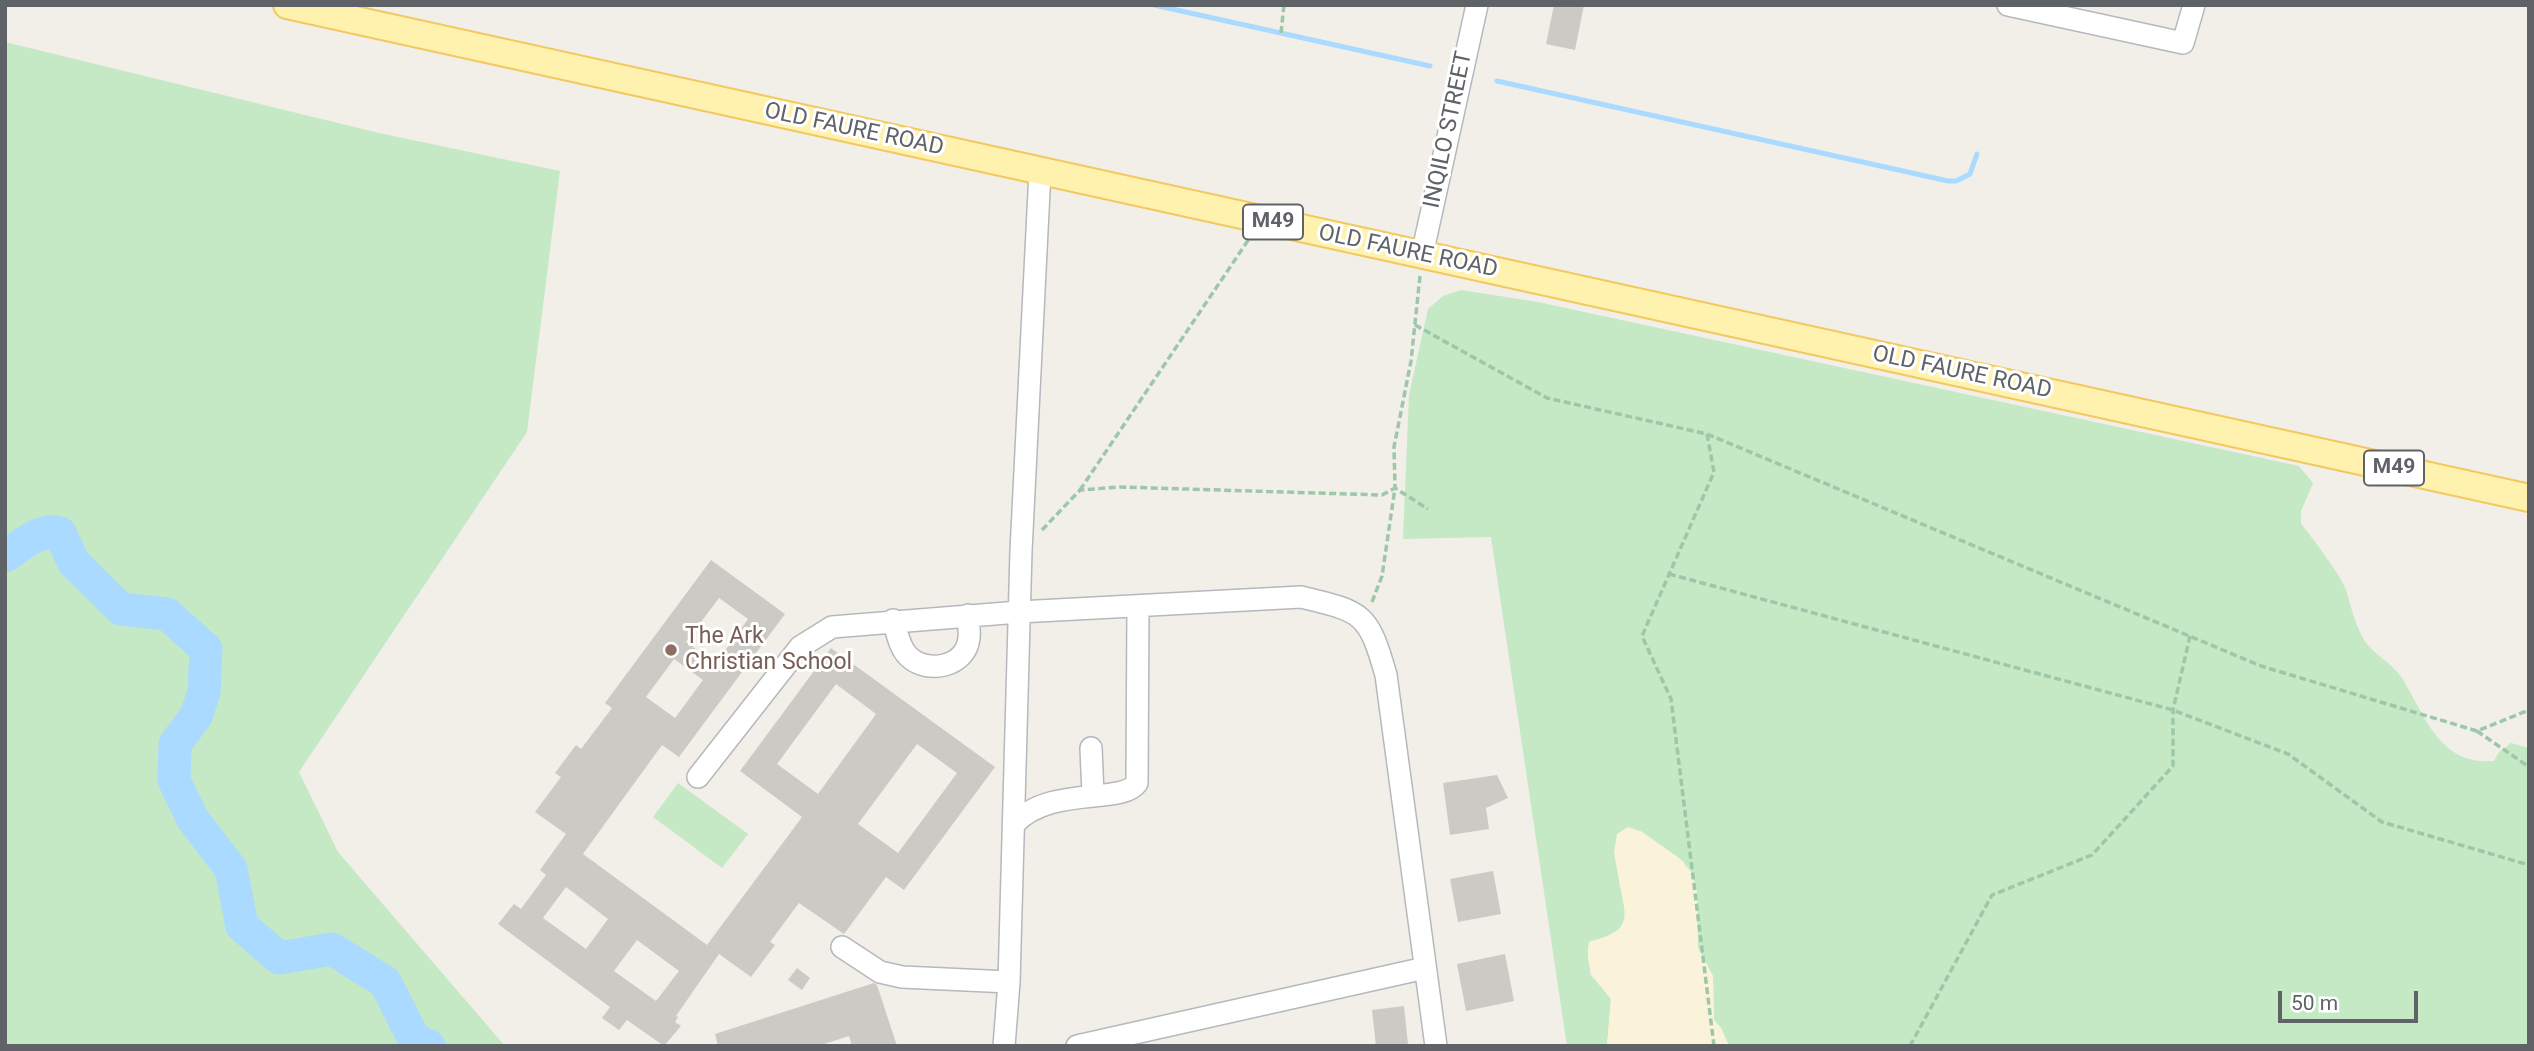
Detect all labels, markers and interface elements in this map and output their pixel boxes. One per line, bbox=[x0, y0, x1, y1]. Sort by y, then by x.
street label: INQILO STREET bbox=[1419, 49, 1479, 211]
street label: OLD FAURE ROAD bbox=[762, 98, 946, 162]
road number: M49 bbox=[1243, 204, 1303, 240]
street label: OLD FAURE ROAD bbox=[1316, 220, 1500, 284]
street label: OLD FAURE ROAD bbox=[1870, 341, 2054, 405]
road number: M49 bbox=[2364, 450, 2424, 486]
place label: The Ark Christian School bbox=[685, 623, 852, 677]
marker: The Ark Christian School bbox=[663, 642, 679, 658]
scale bar bbox=[2282, 978, 2422, 1022]
text: 50 m bbox=[2291, 991, 2338, 1015]

